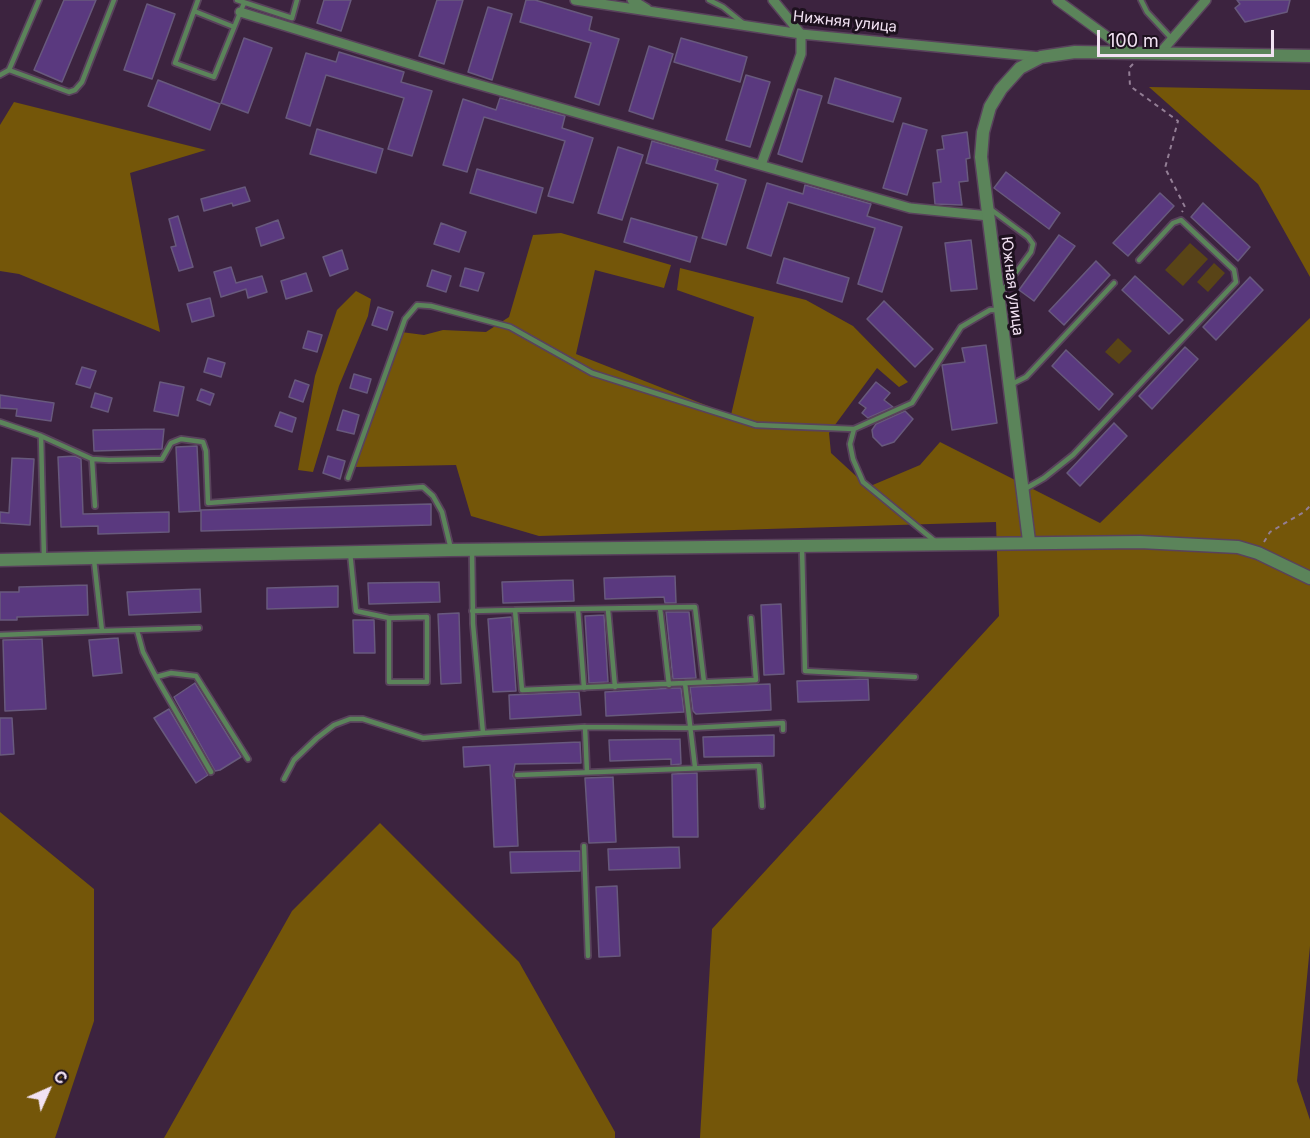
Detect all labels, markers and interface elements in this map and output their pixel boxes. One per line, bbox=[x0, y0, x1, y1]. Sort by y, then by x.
street label: Нижняя улица bbox=[792, 8, 898, 36]
scale bar bbox=[1100, 18, 1277, 56]
text: 100 m bbox=[1108, 30, 1159, 51]
street label: Южная улица bbox=[997, 235, 1027, 337]
north arrow bbox=[18, 1060, 78, 1120]
text: С bbox=[49, 1066, 72, 1089]

